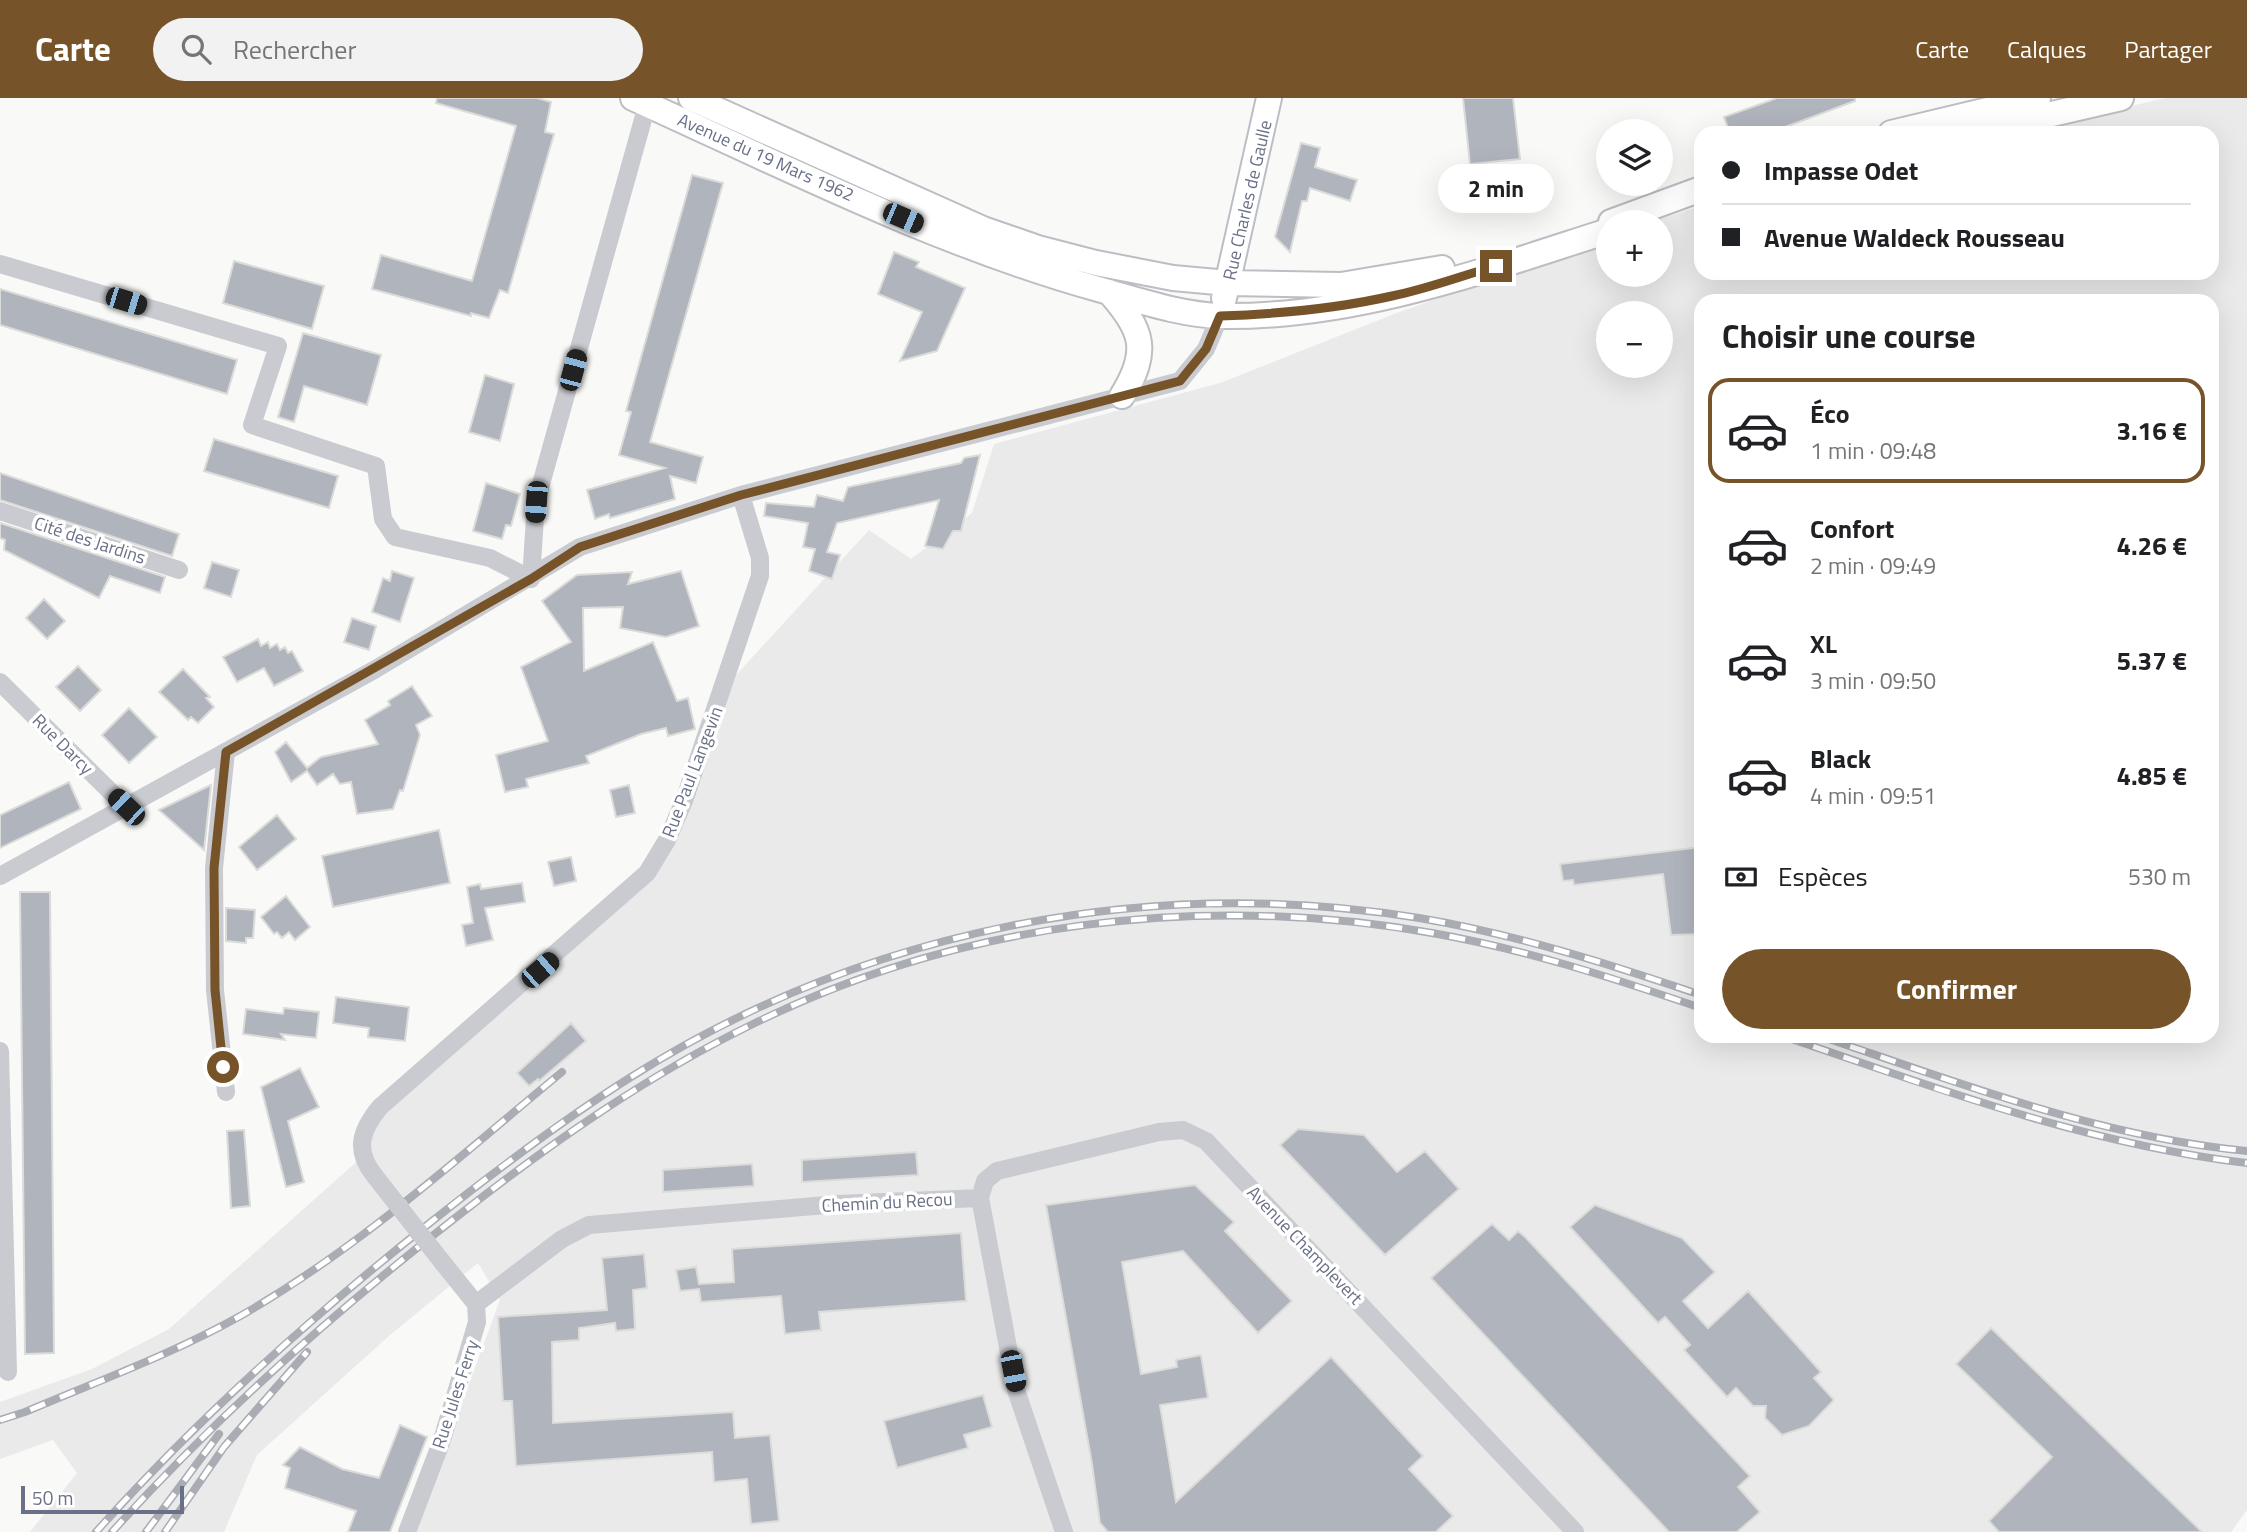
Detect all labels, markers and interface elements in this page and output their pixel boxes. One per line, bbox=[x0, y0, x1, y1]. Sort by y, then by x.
search box bbox=[153, 18, 643, 81]
text: Carte bbox=[35, 24, 111, 74]
icon: search bbox=[177, 30, 215, 68]
text: Rechercher bbox=[233, 30, 356, 69]
text: Carte bbox=[1915, 31, 1969, 67]
text: Calques bbox=[2007, 31, 2086, 67]
text: Partager bbox=[2124, 31, 2212, 67]
street label: Avenue du 19 Mars 1962 bbox=[674, 106, 858, 208]
street label: Rue Charles de Gaulle bbox=[1215, 117, 1279, 283]
map controls bbox=[1596, 119, 1673, 378]
button: layers bbox=[1596, 119, 1673, 196]
text: Impasse Odet bbox=[1764, 151, 1918, 190]
callout: 2 min bbox=[1438, 164, 1554, 214]
text: 2 min bbox=[1468, 171, 1524, 206]
car bbox=[880, 200, 927, 236]
button: + bbox=[1596, 210, 1673, 287]
text: Avenue Waldeck Rousseau bbox=[1764, 218, 2065, 257]
route end bbox=[1480, 250, 1512, 282]
car bbox=[103, 285, 150, 317]
button: − bbox=[1596, 301, 1673, 378]
text: Choisir une course bbox=[1722, 312, 1976, 360]
car bbox=[558, 347, 589, 393]
text: Éco bbox=[1810, 394, 1850, 433]
icon: car bbox=[1726, 399, 1789, 462]
text: 3.16 € bbox=[2116, 411, 2187, 450]
text: 1 min · 09:48 bbox=[1810, 433, 1936, 468]
car bbox=[525, 480, 548, 524]
street label: Cité des Jardins bbox=[31, 509, 149, 571]
text: Confort bbox=[1810, 509, 1894, 548]
icon: car bbox=[1726, 514, 1789, 577]
text: 4.26 € bbox=[2116, 526, 2187, 565]
text: 2 min · 09:49 bbox=[1810, 548, 1936, 583]
text: XL bbox=[1810, 624, 1837, 663]
icon: car bbox=[1726, 629, 1789, 692]
text: 5.37 € bbox=[2116, 641, 2187, 680]
text: 3 min · 09:50 bbox=[1810, 663, 1936, 698]
street label: Rue Paul Langevin bbox=[655, 702, 729, 842]
street label: Rue Darcy bbox=[26, 707, 100, 781]
text: Black bbox=[1810, 739, 1871, 778]
icon: car bbox=[1726, 744, 1789, 807]
text: 4.85 € bbox=[2116, 756, 2187, 795]
text: 4 min · 09:51 bbox=[1810, 778, 1936, 813]
car bbox=[104, 785, 149, 829]
text: Espèces bbox=[1778, 857, 1868, 896]
icon: cash bbox=[1722, 858, 1760, 896]
text: 530 m bbox=[2128, 859, 2191, 894]
car bbox=[518, 948, 563, 992]
button: Confirmer bbox=[1722, 949, 2191, 1029]
route start bbox=[207, 1051, 239, 1083]
street label: Avenue Champlevert bbox=[1241, 1179, 1370, 1311]
street label: Chemin du Recou bbox=[821, 1185, 953, 1219]
street label: Rue Jules Ferry bbox=[425, 1336, 485, 1452]
car bbox=[999, 1348, 1028, 1394]
scale bar bbox=[21, 1483, 184, 1515]
text: 50 m bbox=[32, 1483, 73, 1512]

